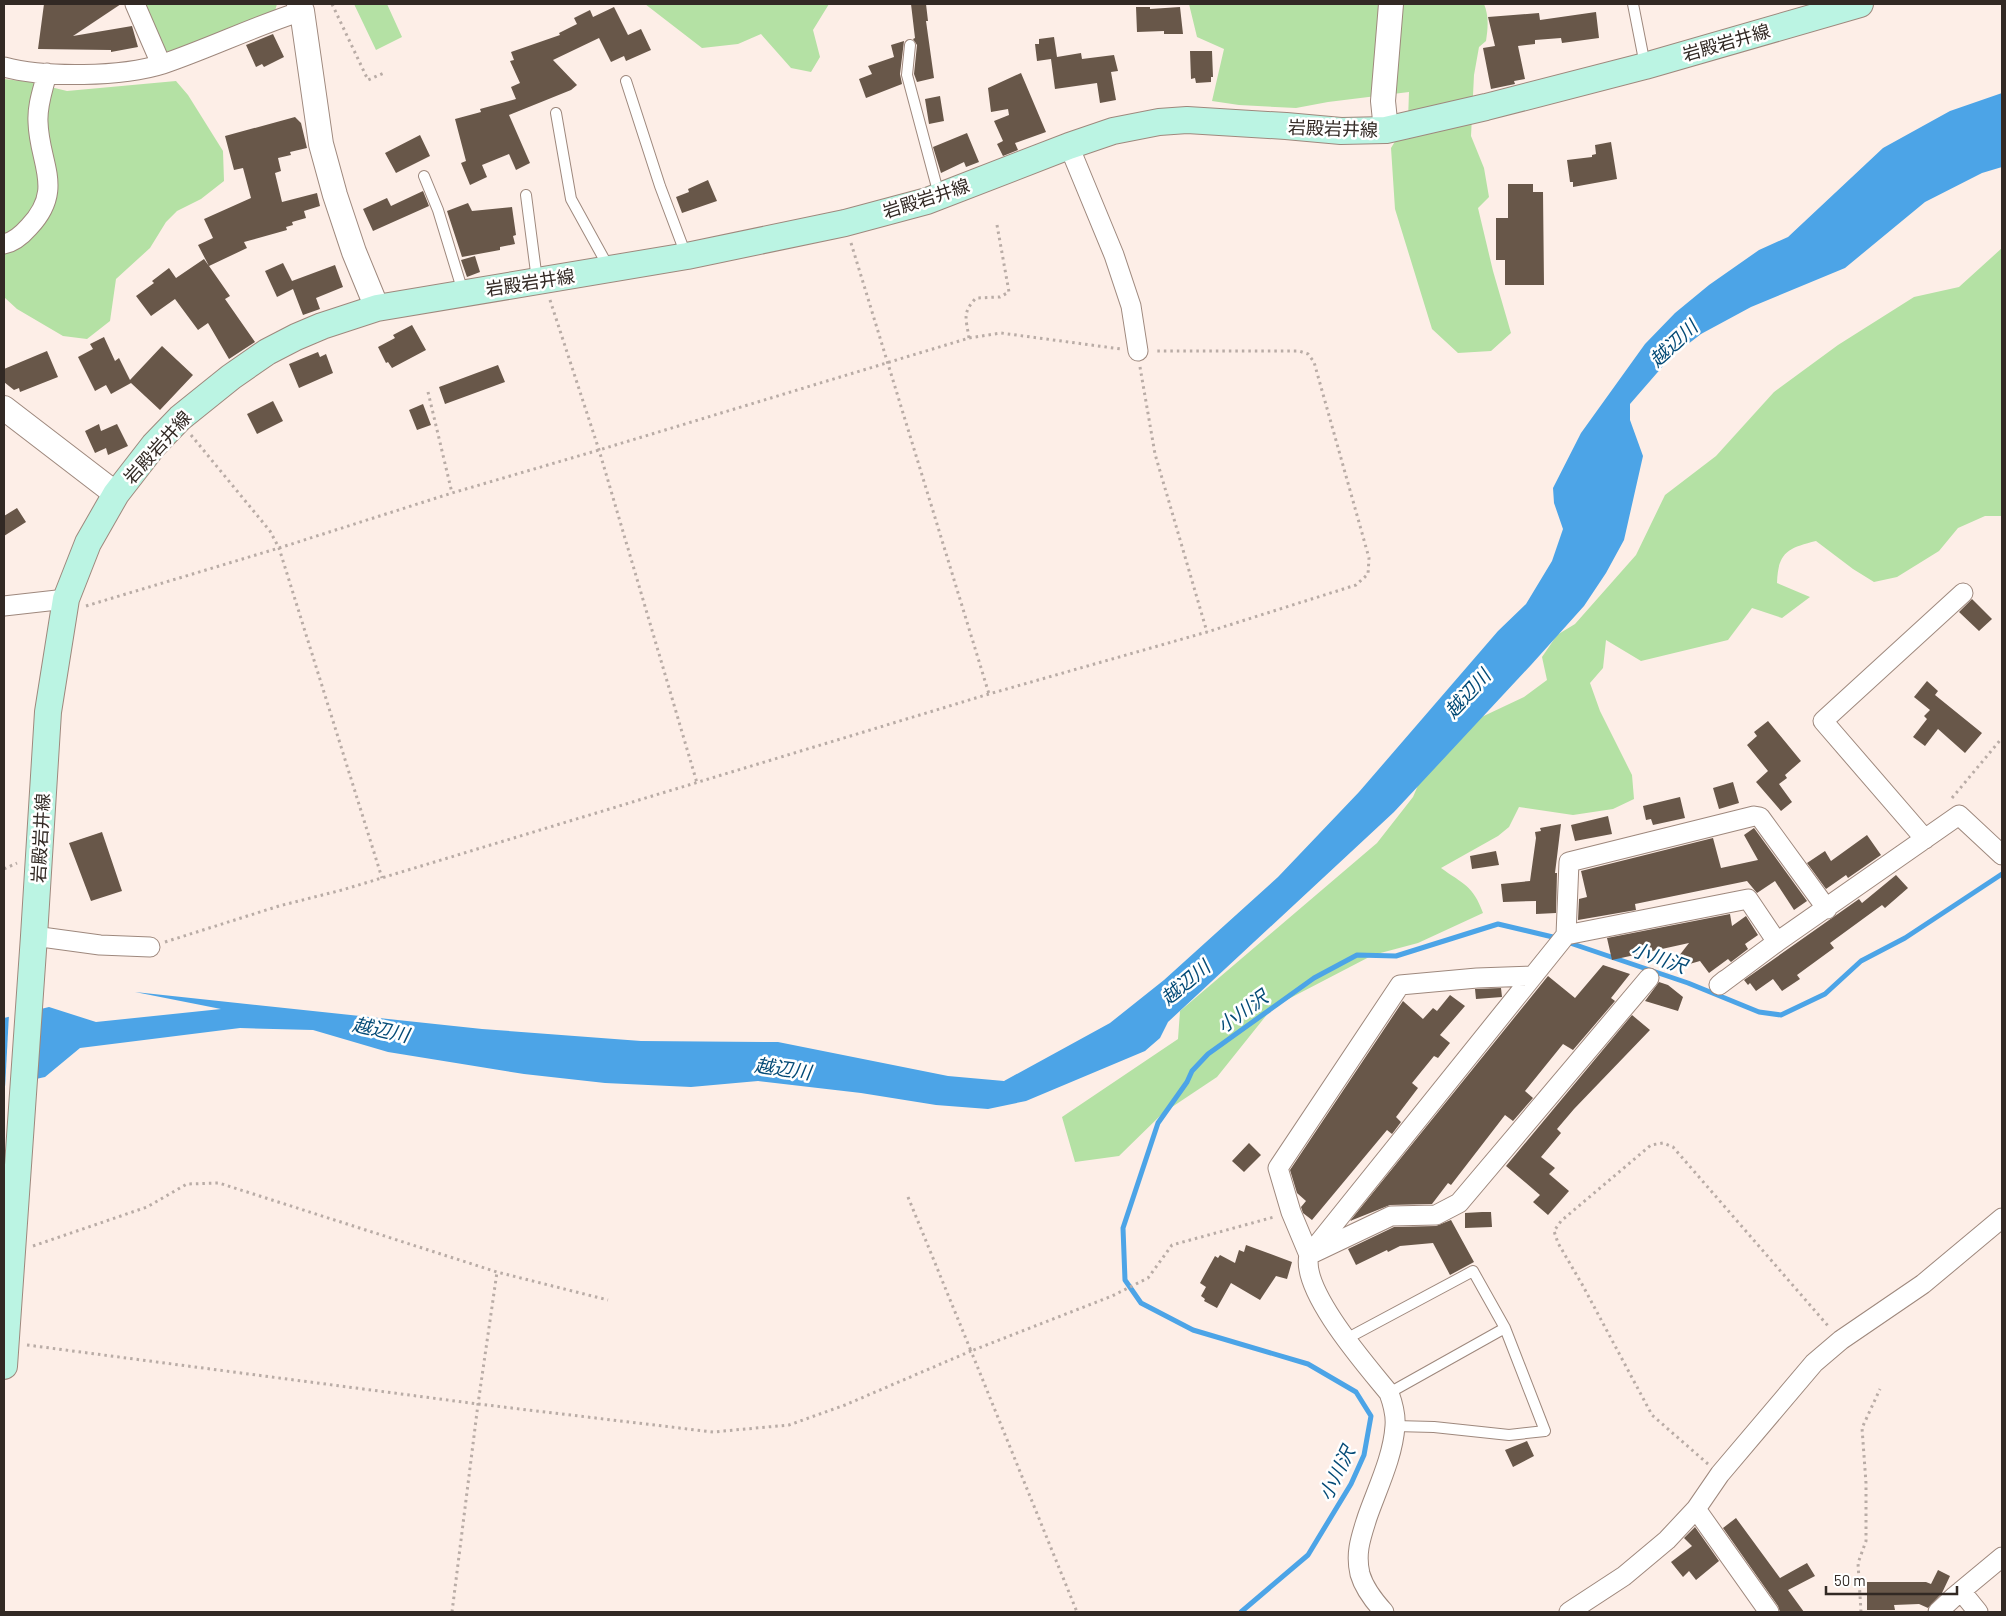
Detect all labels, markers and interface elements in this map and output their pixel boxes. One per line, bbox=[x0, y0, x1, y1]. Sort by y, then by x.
street label: 岩殿岩井線 bbox=[1680, 19, 1772, 65]
street label: 岩殿岩井線 bbox=[1288, 115, 1378, 141]
street label: 岩殿岩井線 bbox=[880, 174, 972, 222]
street label: 岩殿岩井線 bbox=[484, 264, 576, 300]
water label: 越辺川 bbox=[1644, 314, 1703, 371]
street label: 岩殿岩井線 bbox=[119, 406, 195, 488]
water label: 越辺川 bbox=[1439, 663, 1496, 722]
street label: 岩殿岩井線 bbox=[27, 792, 53, 884]
water label: 小川沢 bbox=[1628, 937, 1693, 978]
water label: 越辺川 bbox=[1156, 954, 1216, 1009]
water label: 小川沢 bbox=[1212, 983, 1274, 1037]
water label: 越辺川 bbox=[351, 1012, 413, 1047]
water label: 越辺川 bbox=[753, 1053, 815, 1084]
water label: 小川沢 bbox=[1313, 1440, 1360, 1504]
scale bar bbox=[1826, 1564, 1957, 1596]
text: 50 m bbox=[1834, 1571, 1866, 1589]

